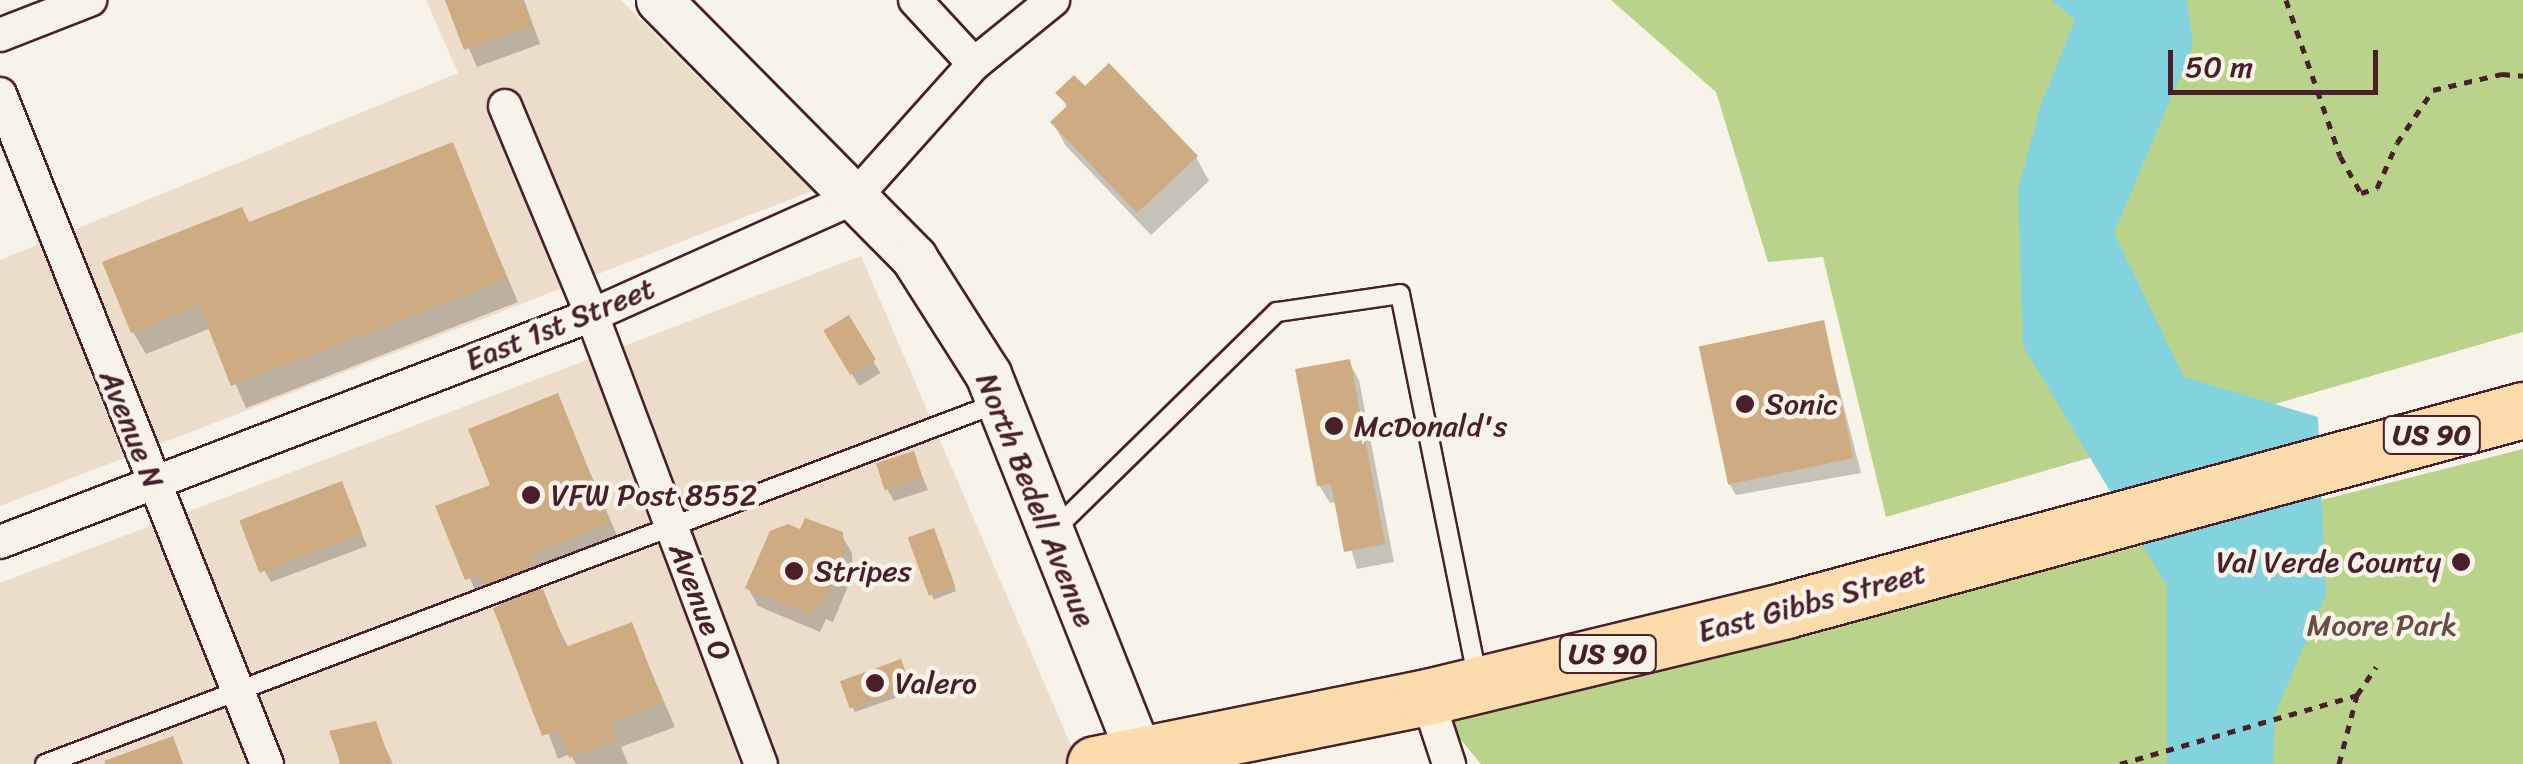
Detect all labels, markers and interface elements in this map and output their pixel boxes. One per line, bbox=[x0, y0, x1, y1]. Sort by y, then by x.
scale bar bbox=[2173, 30, 2383, 92]
text: 50 m bbox=[2185, 40, 2253, 94]
street label: East 1st Street bbox=[460, 270, 660, 378]
street label: Avenue N bbox=[92, 365, 172, 493]
street label: North Bedell Avenue bbox=[969, 368, 1103, 632]
place label: Sonic bbox=[1765, 386, 1838, 422]
marker: Sonic bbox=[1734, 393, 1756, 415]
place label: McDonald's bbox=[1354, 408, 1507, 444]
road number: US 90 bbox=[2382, 412, 2482, 458]
marker: McDonald's bbox=[1323, 415, 1345, 437]
place label: VFW Post 8552 bbox=[551, 477, 757, 513]
marker: VFW Post 8552 bbox=[520, 484, 542, 506]
street label: Avenue O bbox=[661, 538, 739, 666]
place label: Val Verde County bbox=[2217, 544, 2441, 580]
marker: Val Verde County bbox=[2450, 551, 2472, 573]
place label: Stripes bbox=[814, 553, 912, 589]
street label: East Gibbs Street bbox=[1695, 554, 1929, 650]
marker: Stripes bbox=[783, 560, 805, 582]
park label: Moore Park bbox=[2306, 607, 2458, 643]
road number: US 90 bbox=[1558, 631, 1658, 677]
place label: Valero bbox=[895, 665, 977, 701]
marker: Valero bbox=[864, 672, 886, 694]

